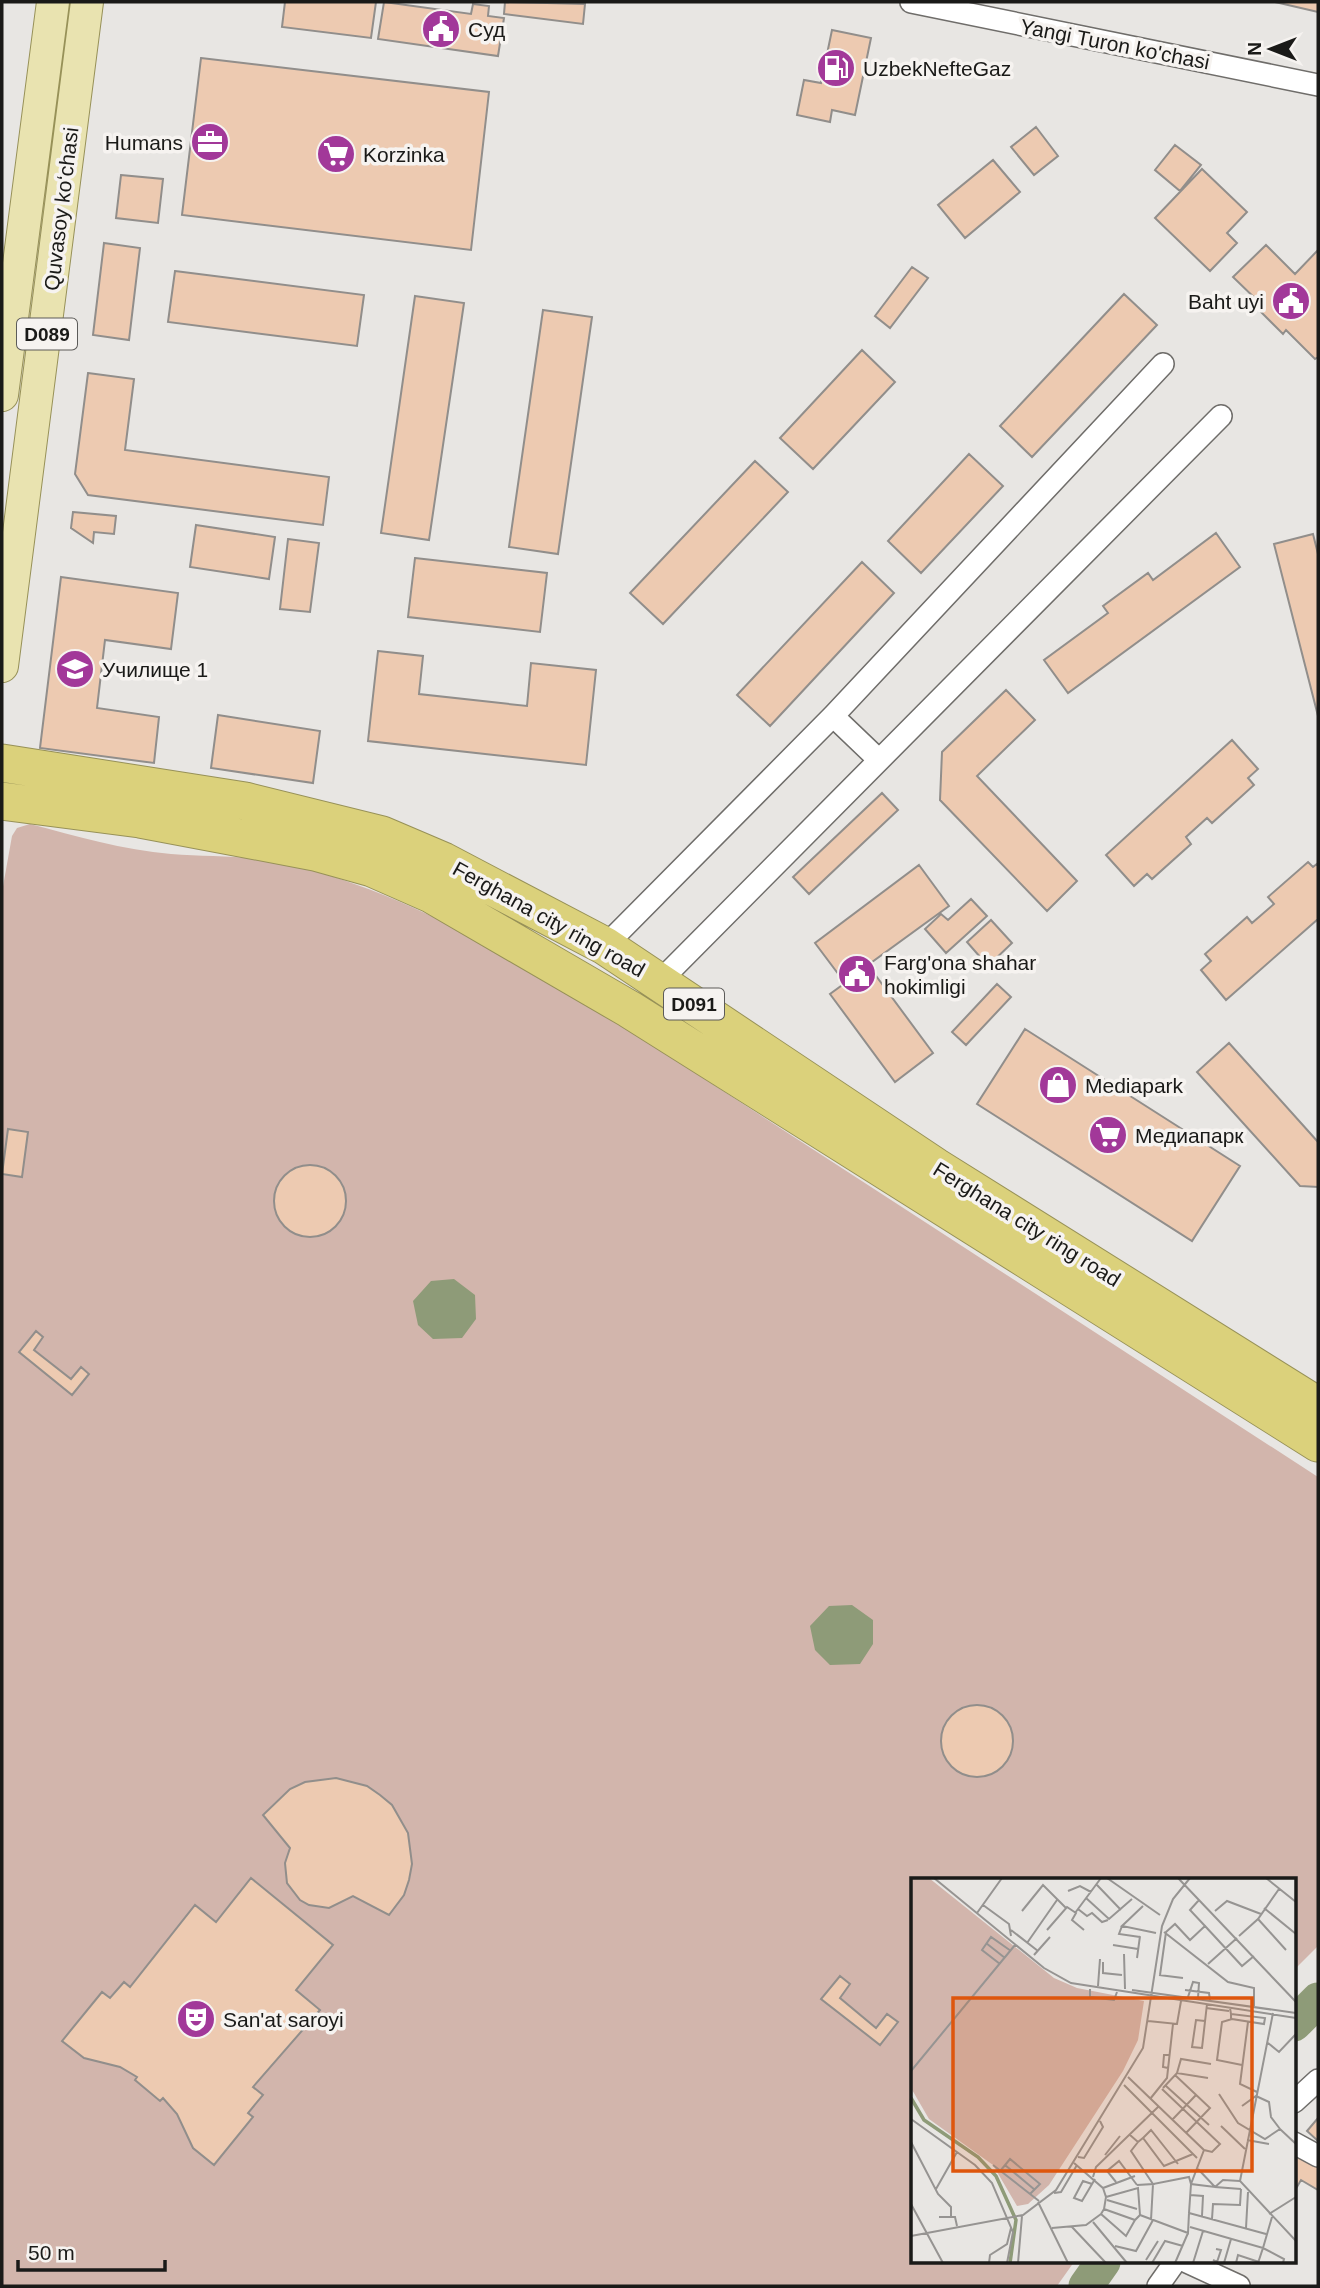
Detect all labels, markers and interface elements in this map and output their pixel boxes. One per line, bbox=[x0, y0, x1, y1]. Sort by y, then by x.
public building icon: Суд bbox=[420, 8, 462, 50]
street label: Yangi Turon ko'chasi bbox=[1018, 14, 1212, 74]
north arrow bbox=[1236, 14, 1306, 84]
place label: Суд bbox=[468, 18, 505, 41]
text: N bbox=[1244, 42, 1265, 56]
fuel station icon: UzbekNefteGaz bbox=[815, 47, 857, 89]
place label: UzbekNefteGaz bbox=[863, 57, 1011, 80]
office icon: Humans bbox=[189, 121, 231, 163]
street label: Quvasoy koʻchasi bbox=[40, 126, 82, 292]
place label: Humans bbox=[105, 131, 183, 154]
supermarket icon: Korzinka bbox=[315, 133, 357, 175]
place label: Korzinka bbox=[363, 143, 445, 166]
public building icon: Baht uyi bbox=[1270, 280, 1312, 322]
place label: Baht uyi bbox=[1188, 290, 1264, 313]
road number: D089 bbox=[17, 318, 77, 350]
school or university icon: Училище 1 bbox=[54, 648, 96, 690]
place label: Училище 1 bbox=[102, 658, 208, 681]
street label: Ferghana city ring road bbox=[449, 857, 649, 981]
place label: Farg'ona shahar hokimligi bbox=[884, 951, 1036, 998]
public building icon: Farg'ona shahar hokimligi bbox=[836, 953, 878, 995]
road number: D091 bbox=[664, 988, 724, 1020]
shop icon: Mediapark bbox=[1037, 1064, 1079, 1106]
place label: Mediapark bbox=[1085, 1074, 1184, 1097]
supermarket icon: Медиапарк bbox=[1087, 1114, 1129, 1156]
place label: Медиапарк bbox=[1135, 1124, 1244, 1147]
street label: Ferghana city ring road bbox=[929, 1157, 1125, 1291]
inset map bbox=[911, 1878, 1296, 2264]
theatre icon: San'at saroyi bbox=[175, 1998, 217, 2040]
place label: San'at saroyi bbox=[223, 2008, 344, 2031]
scale bar bbox=[18, 2228, 164, 2272]
text: 50 m bbox=[28, 2241, 75, 2264]

